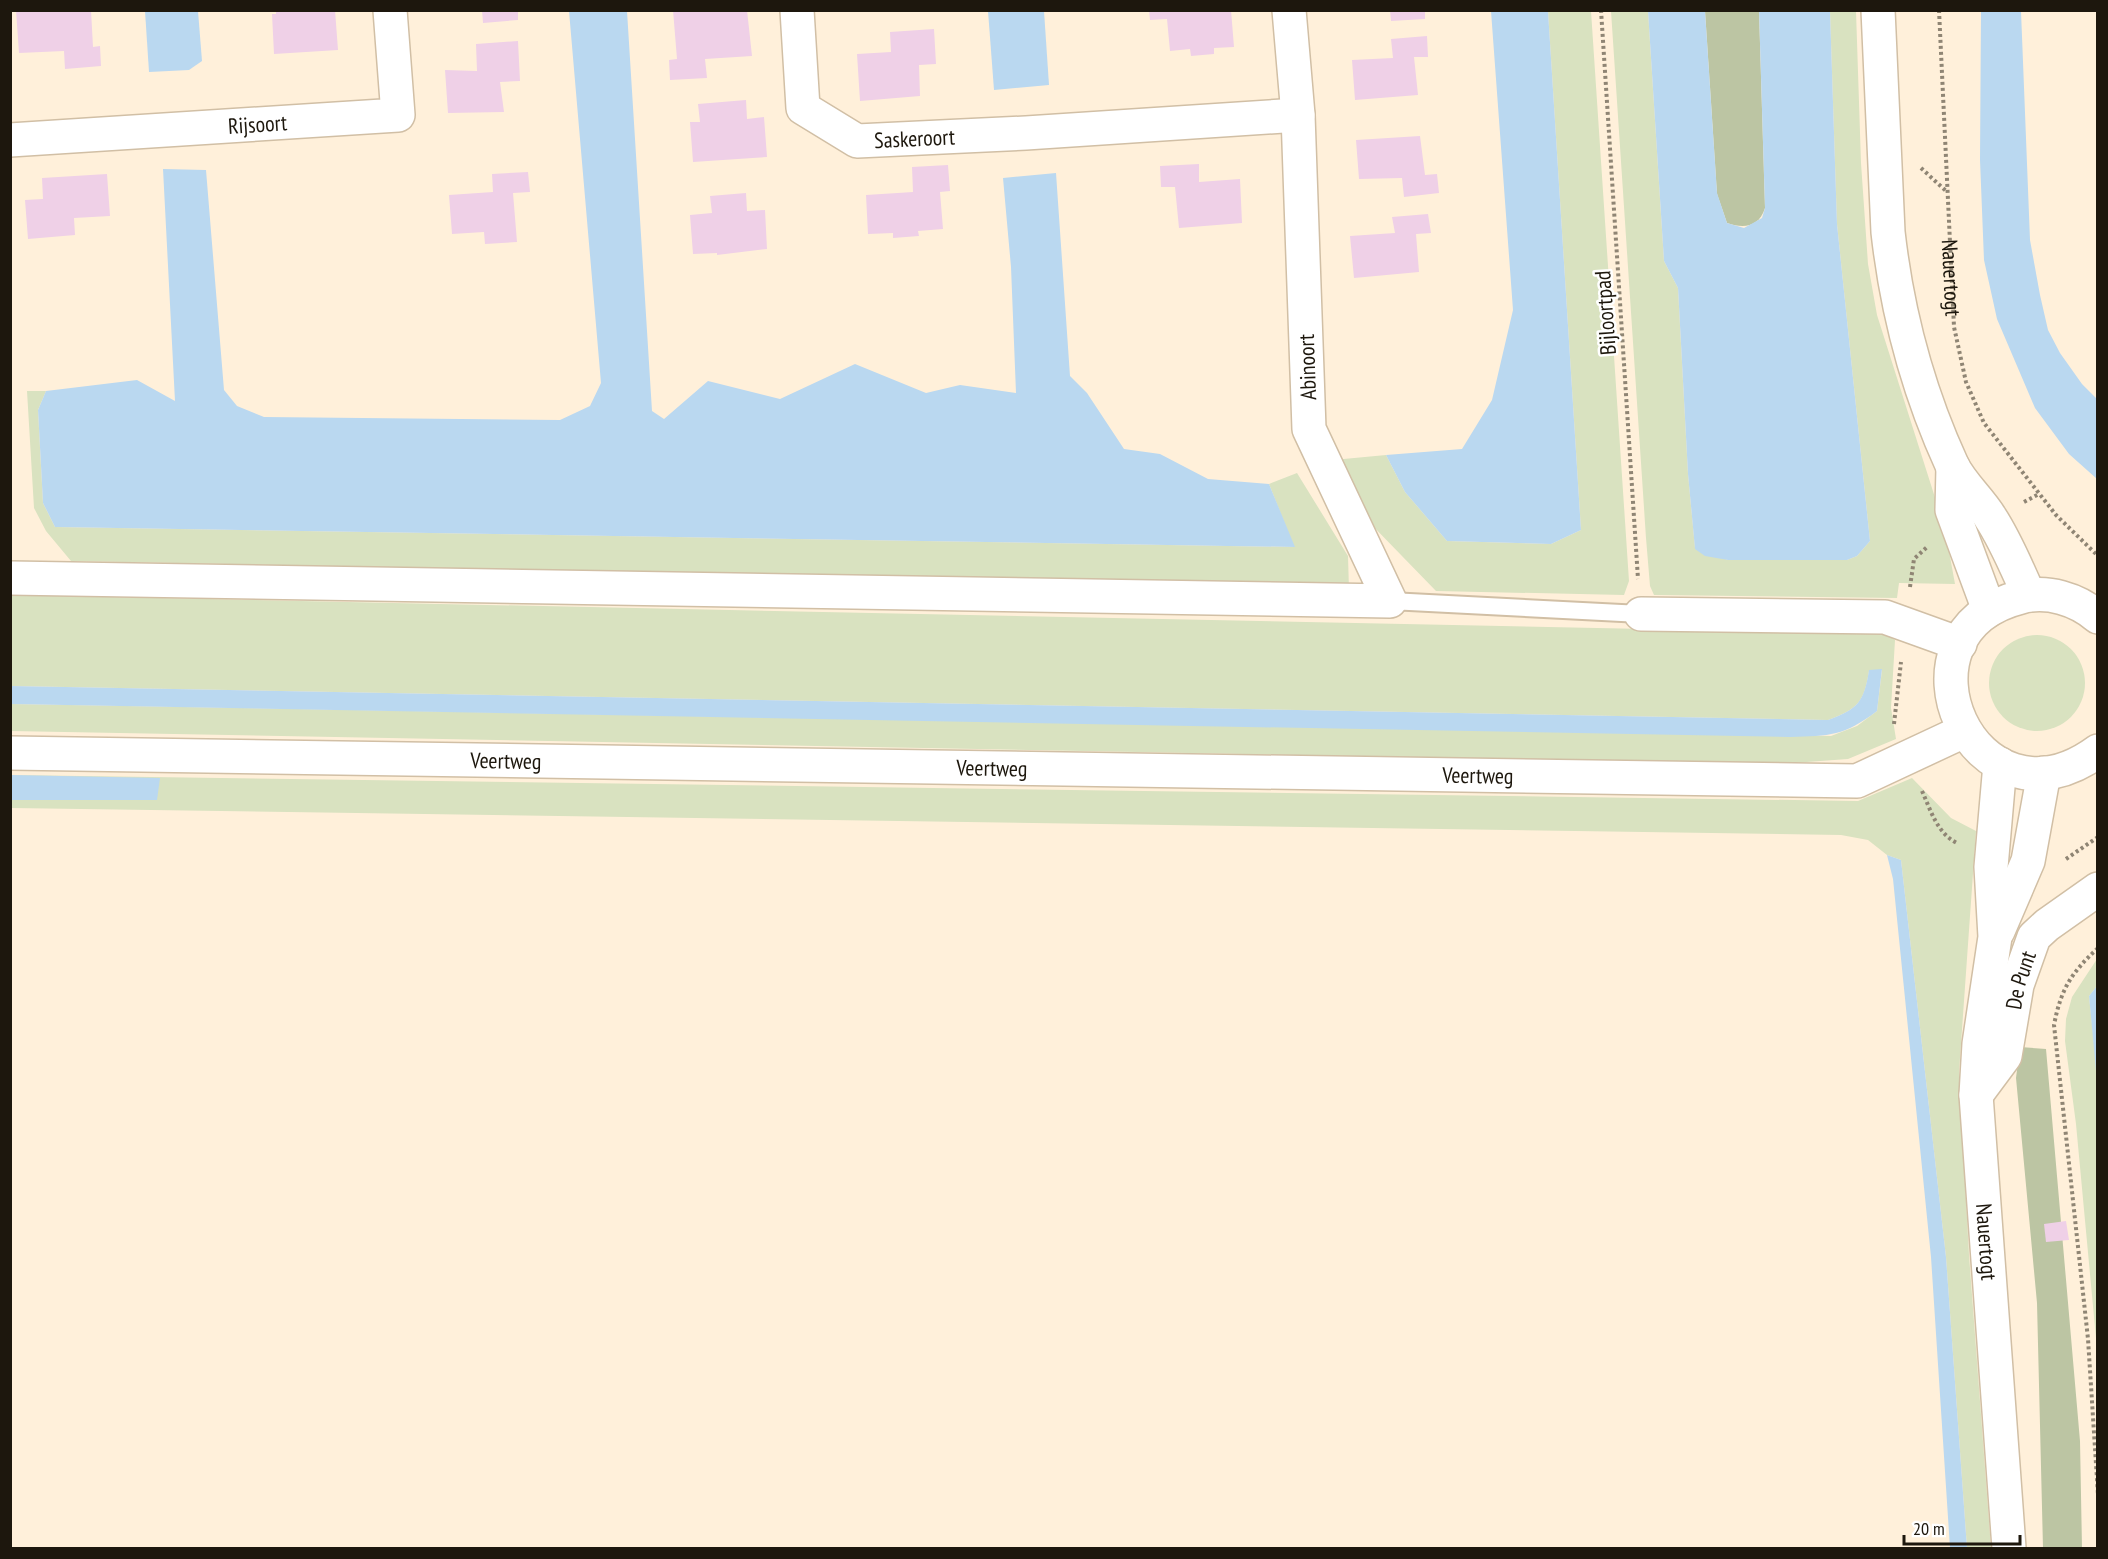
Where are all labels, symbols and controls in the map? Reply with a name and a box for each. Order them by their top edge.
street label: Rijsoort [227,108,288,140]
street label: Saskeroort [873,122,955,154]
street label: Nauertogt [1936,239,1967,317]
street label: Bijloortpad [1588,270,1622,356]
street label: Abinoort [1292,334,1322,400]
street label: Veertweg [469,746,542,775]
street label: Veertweg [955,753,1028,782]
street label: Veertweg [1441,761,1514,790]
street label: De Punt [1999,947,2042,1012]
street label: Nauertogt [1970,1202,2003,1281]
scale bar [1904,1508,2020,1546]
text: 20 m [1913,1517,1945,1540]

